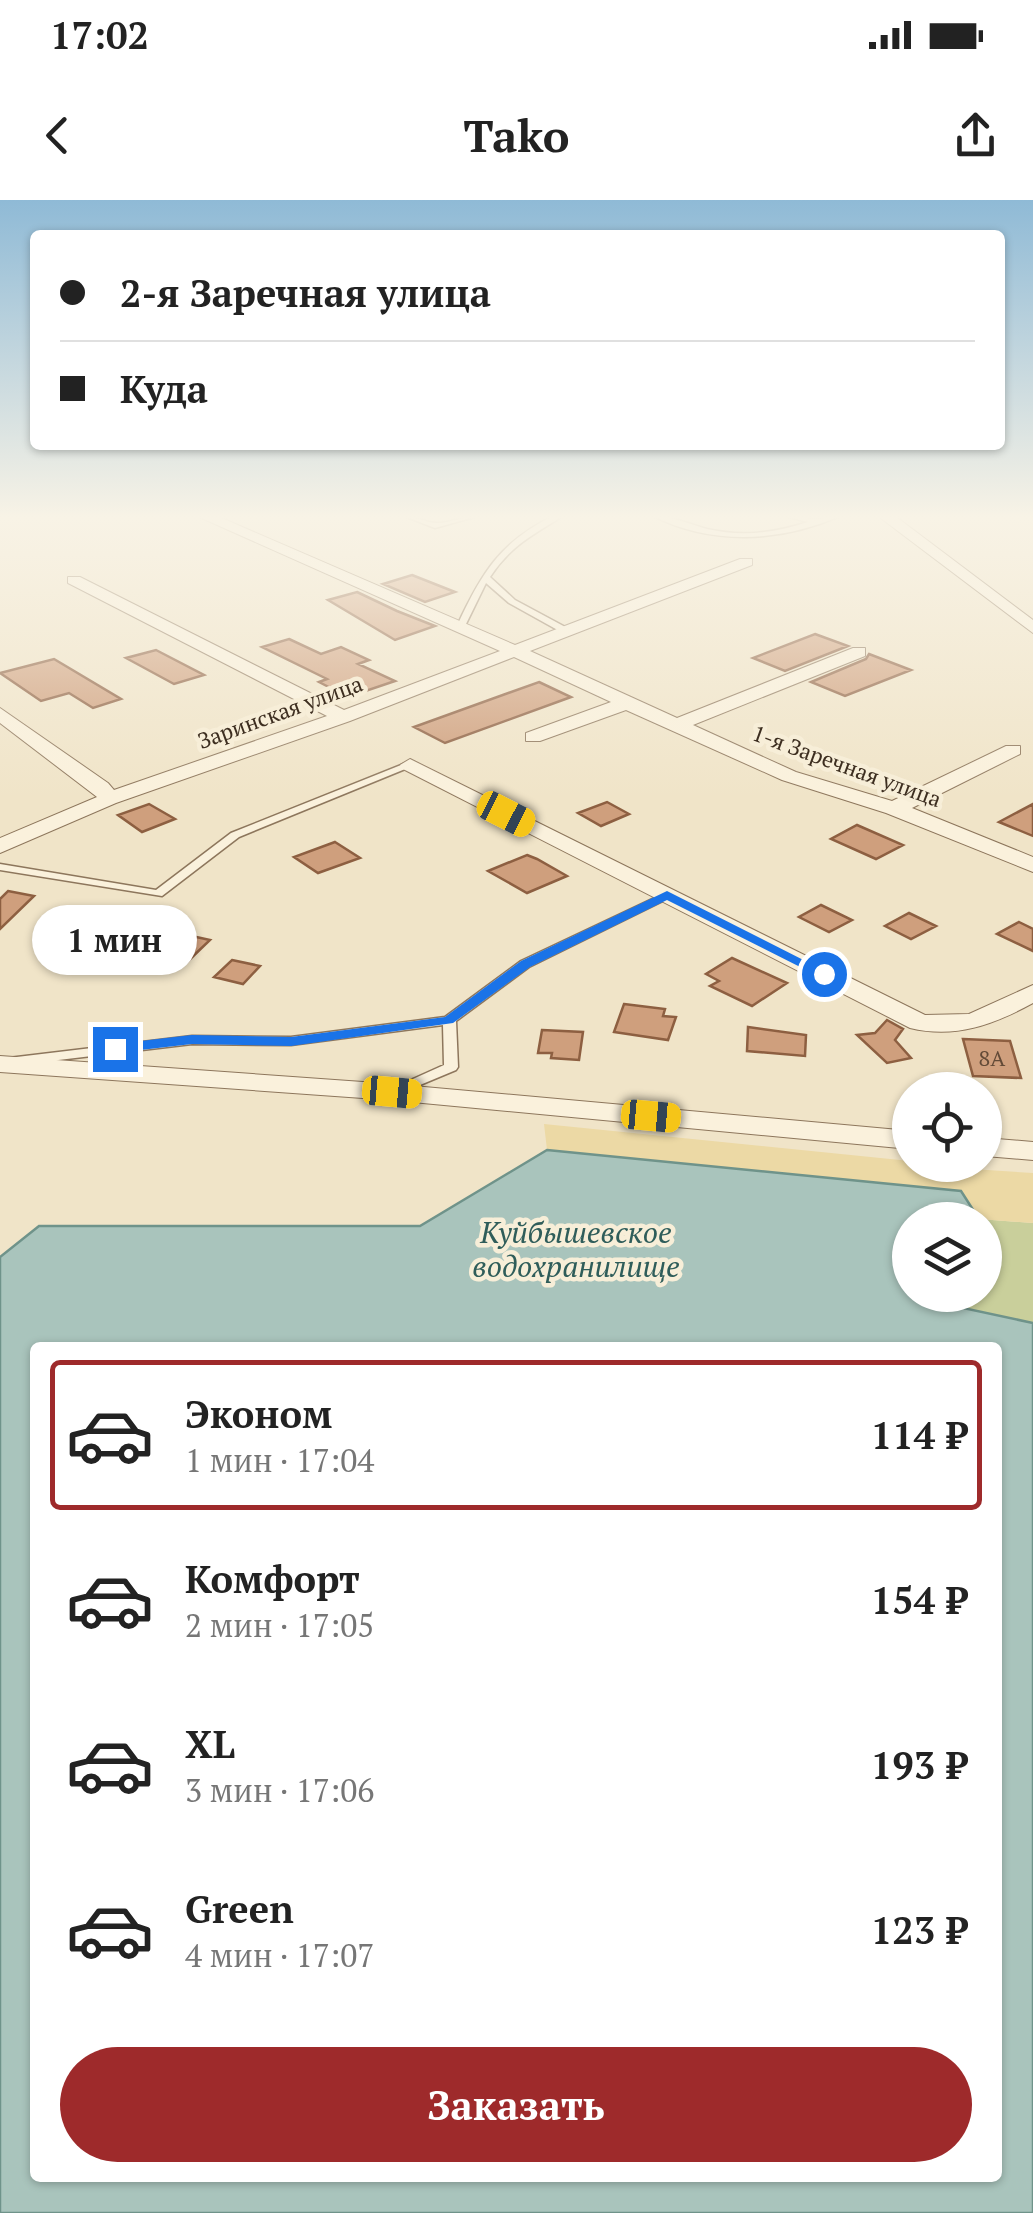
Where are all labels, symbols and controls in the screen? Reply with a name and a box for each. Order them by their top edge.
text: 17:02 [50,10,149,60]
text: Tako [463,105,570,165]
icon: back [30,108,85,163]
icon: share [948,108,1003,163]
text: 2-я Заречная улица [120,268,491,318]
text: Куда [120,364,208,414]
street label: Заринская улица [193,668,366,755]
street label: 1-я Заречная улица [749,718,946,813]
car [472,787,540,841]
callout: 1 мин [32,904,198,974]
text: 1 мин [67,919,162,961]
route start [802,952,847,997]
route end [93,1027,138,1072]
house number: 8А [979,1043,1006,1072]
map controls [892,1072,1002,1312]
button: locate [892,1072,1002,1182]
car [361,1074,423,1110]
car [620,1098,682,1134]
button: layers [892,1202,1002,1312]
water label: Куйбышевское водохранилище [472,1212,680,1286]
text: Эконом [185,1389,332,1439]
icon: car [65,1390,155,1480]
text: 114 ₽ [871,1410,967,1460]
text: 1 мин · 17:04 [185,1439,374,1481]
text: Комфорт [185,1554,360,1604]
icon: car [65,1555,155,1645]
text: 154 ₽ [871,1575,967,1625]
text: 2 мин · 17:05 [185,1604,374,1646]
text: XL [185,1719,235,1769]
icon: car [65,1720,155,1810]
text: 193 ₽ [871,1740,967,1790]
text: 3 мин · 17:06 [185,1769,374,1811]
text: Green [185,1884,294,1934]
icon: car [65,1885,155,1975]
text: 123 ₽ [871,1905,967,1955]
text: 4 мин · 17:07 [185,1934,374,1976]
button: Заказать [60,2047,972,2162]

